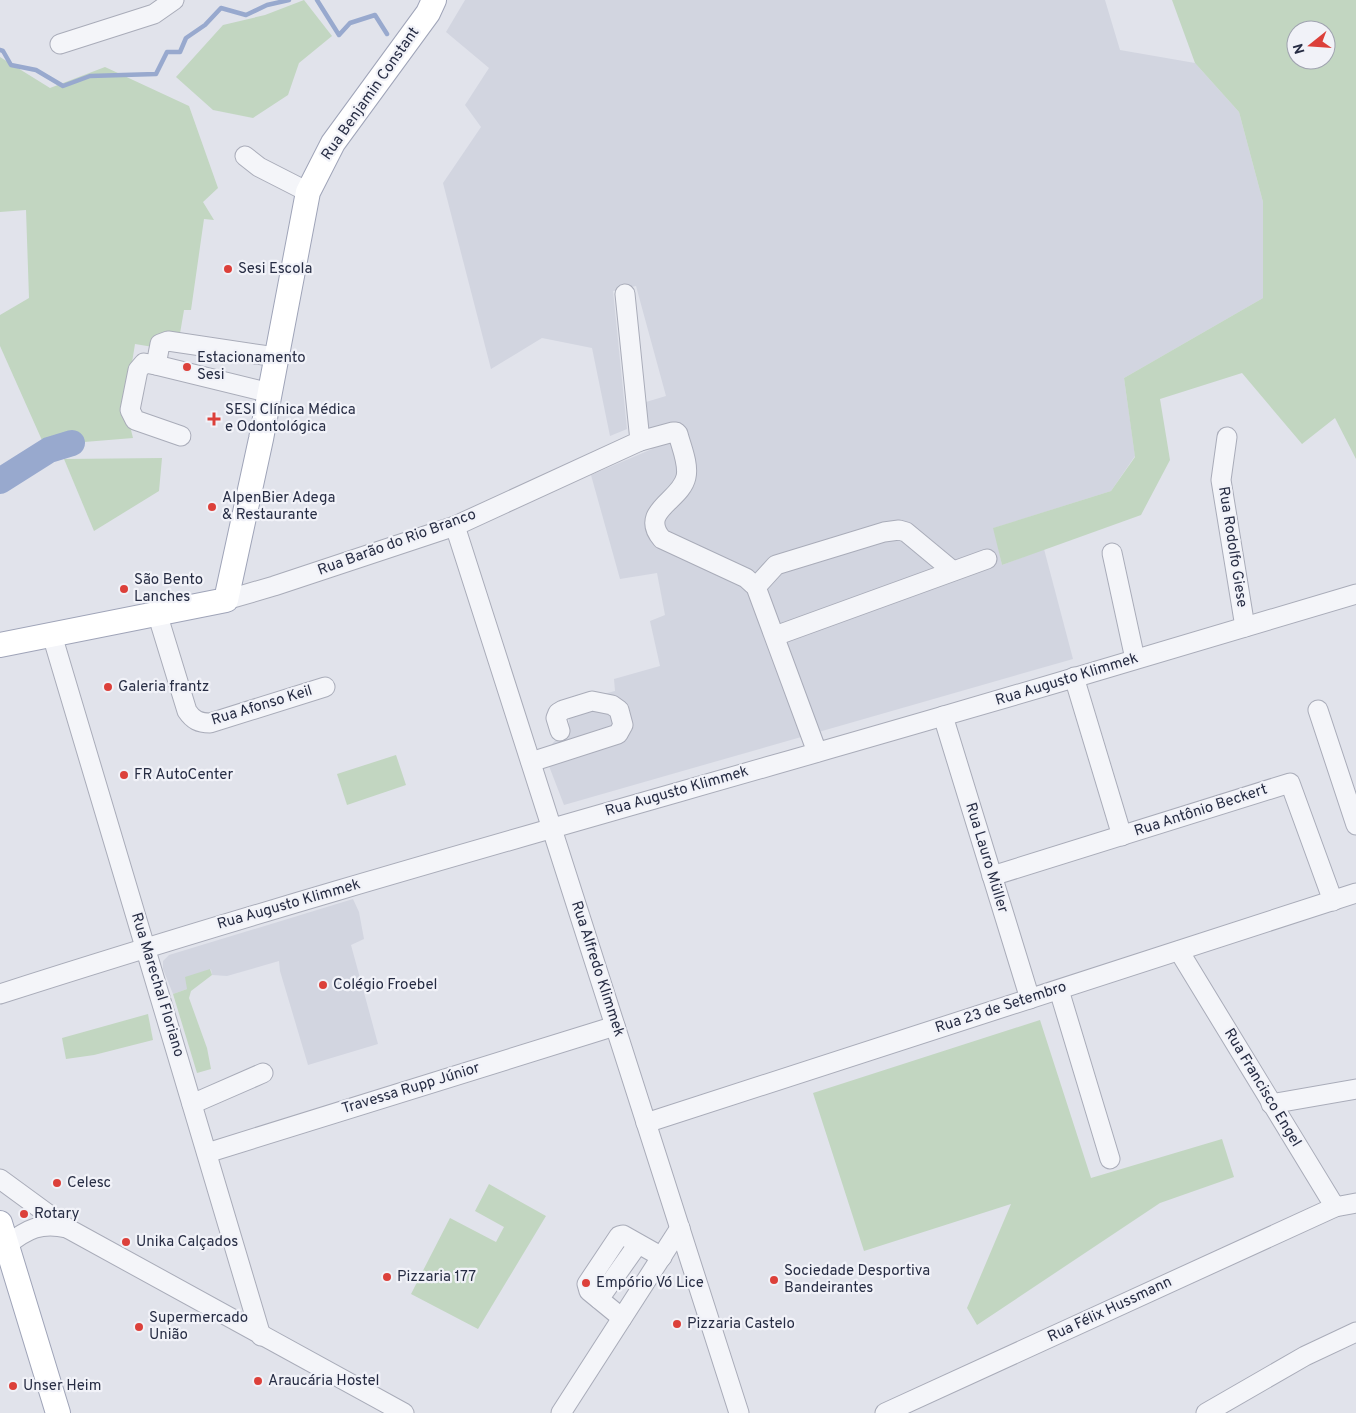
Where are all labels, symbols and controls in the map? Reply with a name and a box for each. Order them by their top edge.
north arrow [1286,20,1336,70]
street label: Rua Benjamin Constant [318,24,424,164]
text: N [1290,41,1310,56]
place label: Sesi Escola [238,260,312,279]
marker: Sesi Escola [222,263,234,275]
place label: Estacionamento Sesi [197,349,306,385]
marker: Estacionamento Sesi [181,361,193,373]
place label: SESI Clínica Médica e Odontológica [225,401,356,437]
marker: SESI Clínica Médica e Odontológica [207,412,221,426]
street label: Rua Rodolfo Giese [1213,485,1251,609]
place label: AlpenBier Adega & Restaurante [222,489,335,525]
marker: AlpenBier Adega & Restaurante [206,501,218,513]
street label: Rua Barão do Rio Branco [315,505,479,581]
place label: São Bento Lanches [134,571,203,607]
marker: São Bento Lanches [118,583,130,595]
street label: Rua Augusto Klimmek [993,649,1141,711]
place label: Galeria frantz [118,678,209,697]
marker: Galeria frantz [102,681,114,693]
street label: Rua Afonso Keil [209,682,315,730]
street label: Rua Augusto Klimmek [603,762,751,822]
place label: FR AutoCenter [134,766,234,785]
marker: FR AutoCenter [118,769,130,781]
street label: Rua Antônio Beckert [1132,780,1270,842]
street label: Rua Lauro Müller [960,801,1012,916]
street label: Rua Augusto Klimmek [215,875,363,935]
street label: Rua Alfredo Klimmek [566,899,628,1039]
street label: Rua Marechal Floriano [126,911,188,1059]
place label: Colégio Froebel [333,976,437,995]
street label: Rua 23 de Setembro [933,978,1069,1038]
marker: Colégio Froebel [317,979,329,991]
street label: Rua Francisco Engel [1219,1025,1305,1151]
street label: Travessa Rupp Júnior [340,1059,483,1119]
place label: Celesc [67,1174,111,1193]
marker: Celesc [51,1177,63,1189]
place label: Rotary [34,1205,79,1224]
marker: Rotary [18,1208,30,1220]
place label: Unika Calçados [136,1233,238,1252]
marker: Unika Calçados [120,1236,132,1248]
place label: Sociedade Desportiva Bandeirantes [784,1262,930,1298]
place label: Pizzaria 177 [397,1268,476,1287]
marker: Pizzaria 177 [381,1271,393,1283]
street label: Rua Félix Hussmann [1045,1273,1175,1347]
place label: Empório Vó Lice [596,1274,704,1293]
marker: Sociedade Desportiva Bandeirantes [768,1274,780,1286]
marker: Empório Vó Lice [580,1277,592,1289]
place label: Supermercado União [149,1309,248,1345]
place label: Pizzaria Castelo [687,1315,795,1334]
marker: Pizzaria Castelo [671,1318,683,1330]
marker: Supermercado União [133,1321,145,1333]
place label: Araucária Hostel [268,1372,380,1391]
marker: Araucária Hostel [252,1375,264,1387]
place label: Unser Heim [23,1377,101,1396]
marker: Unser Heim [7,1380,19,1392]

